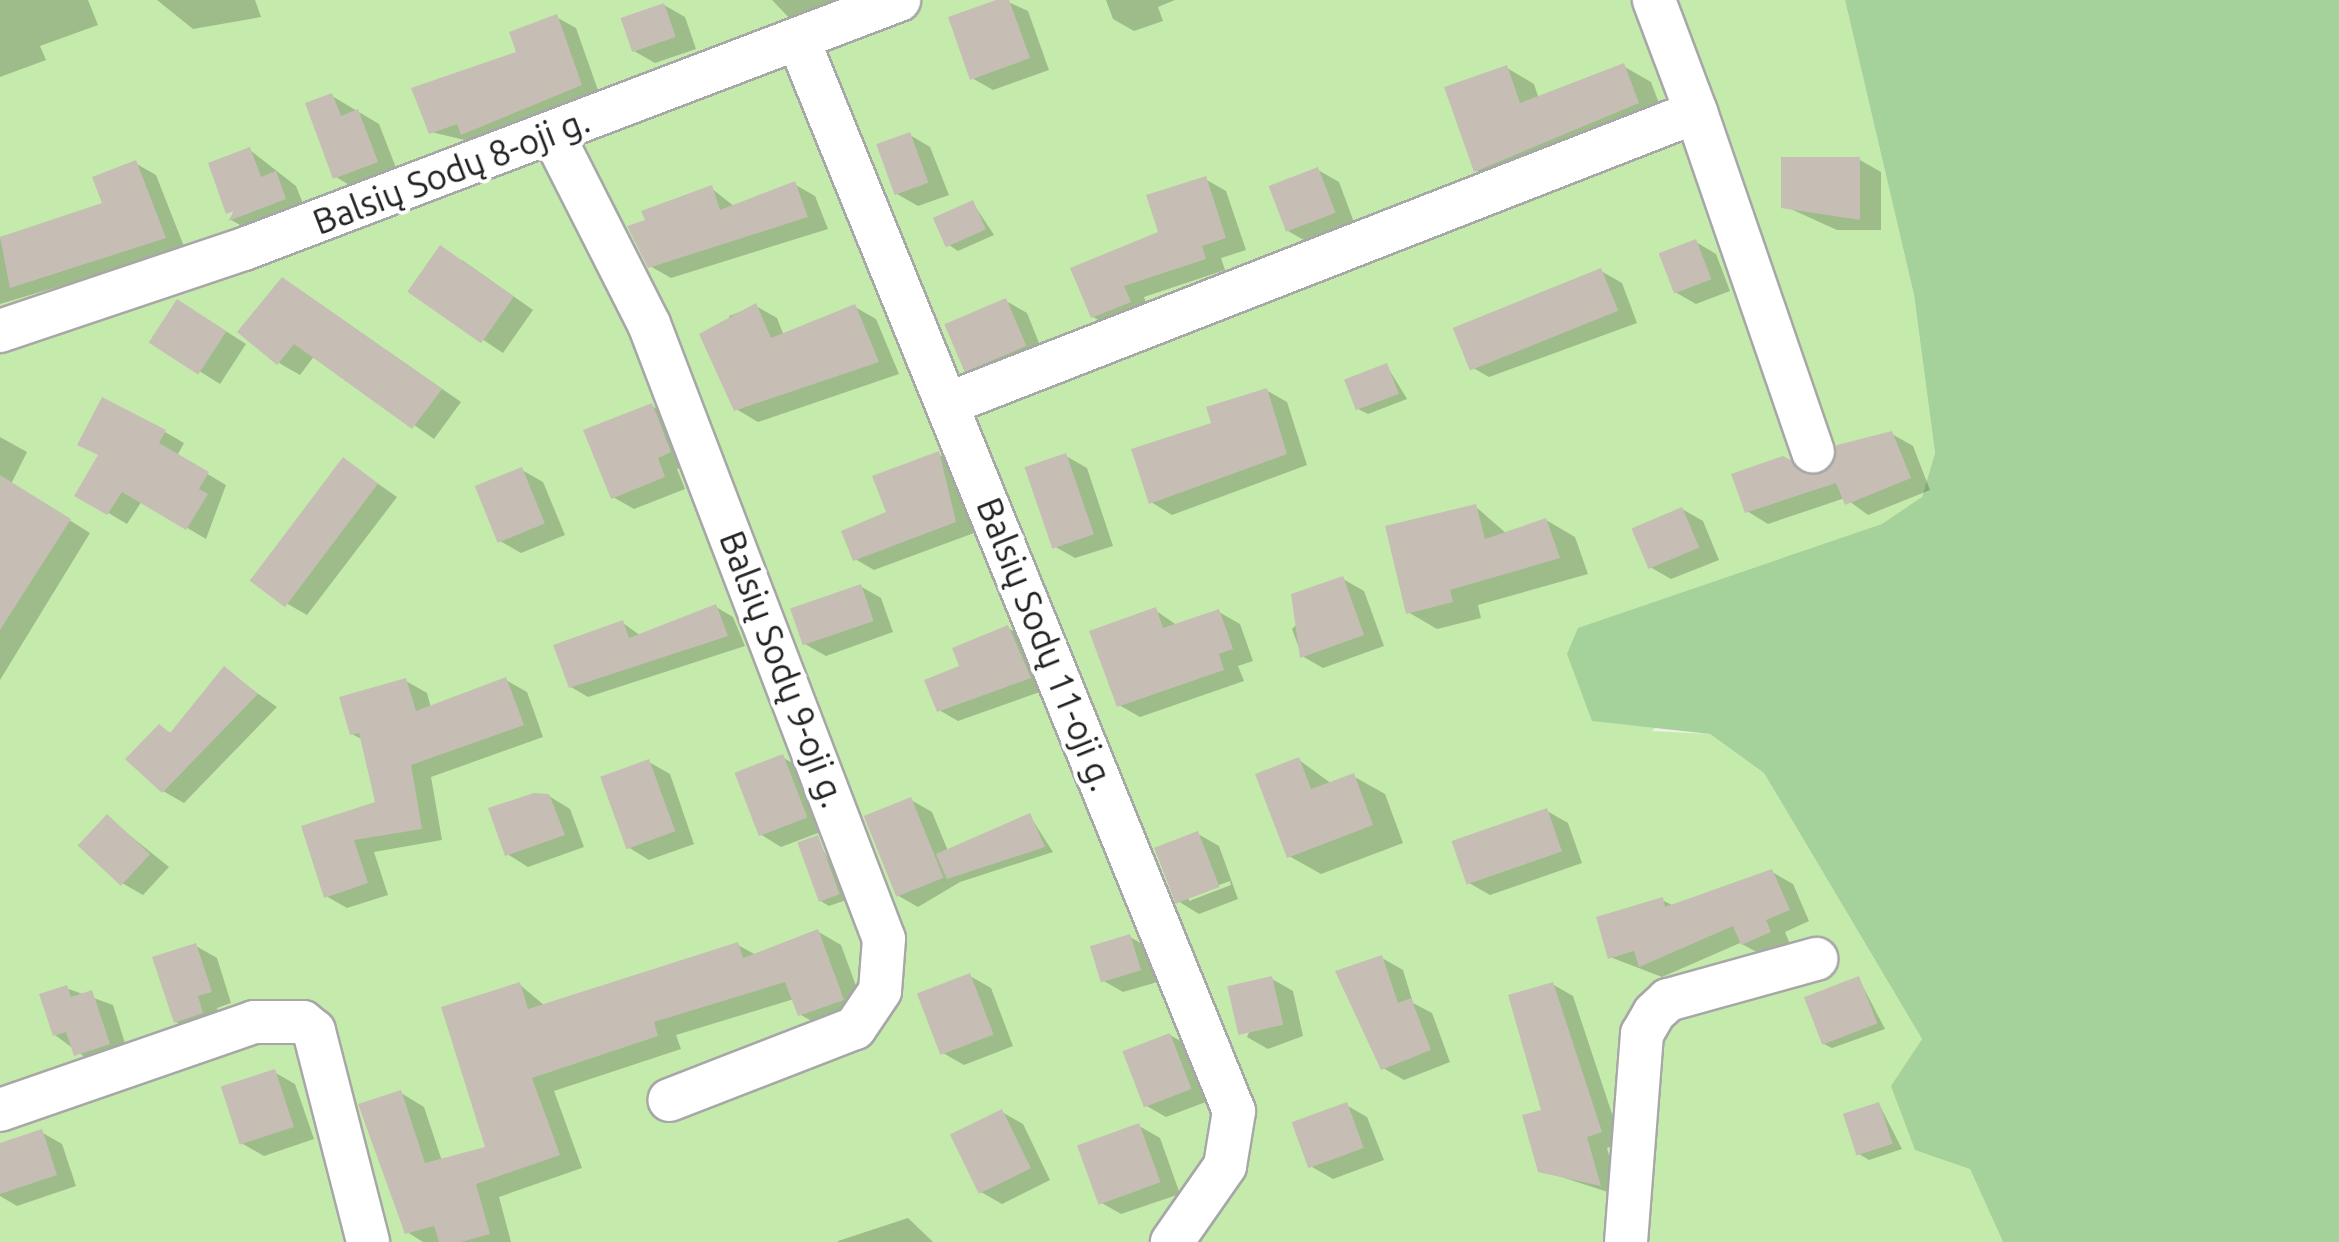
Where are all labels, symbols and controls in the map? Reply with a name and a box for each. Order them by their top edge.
street label: Balsių Sodų 8-oji g. [307,99,595,243]
street label: Balsių Sodų 11-oji g. [968,491,1124,797]
street label: Balsių Sodų 9-oji g. [711,525,855,813]

